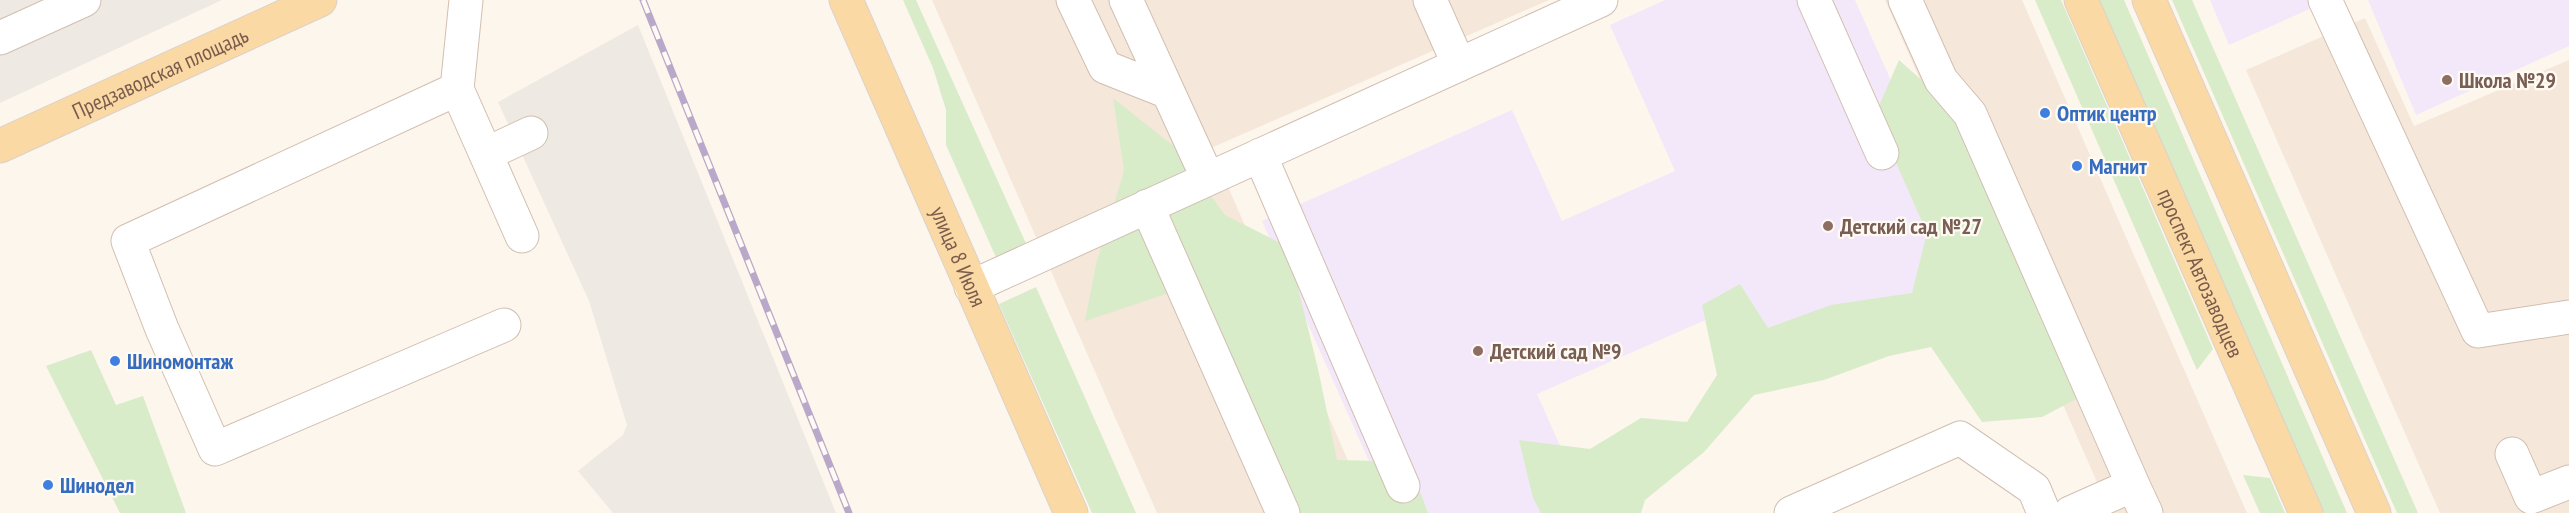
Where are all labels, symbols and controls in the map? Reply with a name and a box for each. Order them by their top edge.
street label: Предзаводская площадь [68,21,253,125]
place label: Школа №29 [2459,66,2556,94]
marker: Школа №29 [2440,73,2454,87]
place label: Оптик центр [2057,99,2157,127]
marker: Оптик центр [2038,106,2052,120]
place label: Магнит [2089,152,2147,180]
marker: Магнит [2070,159,2084,173]
street label: проспект Автозаводцев [2151,184,2250,362]
street label: улица 8 Июля [924,202,993,311]
place label: Детский сад №27 [1840,212,1982,240]
marker: Детский сад №27 [1821,219,1835,233]
place label: Детский сад №9 [1490,337,1621,365]
marker: Детский сад №9 [1471,344,1485,358]
place label: Шиномонтаж [127,347,233,375]
marker: Шиномонтаж [108,354,122,368]
place label: Шинодел [60,471,134,499]
marker: Шинодел [41,478,55,492]

